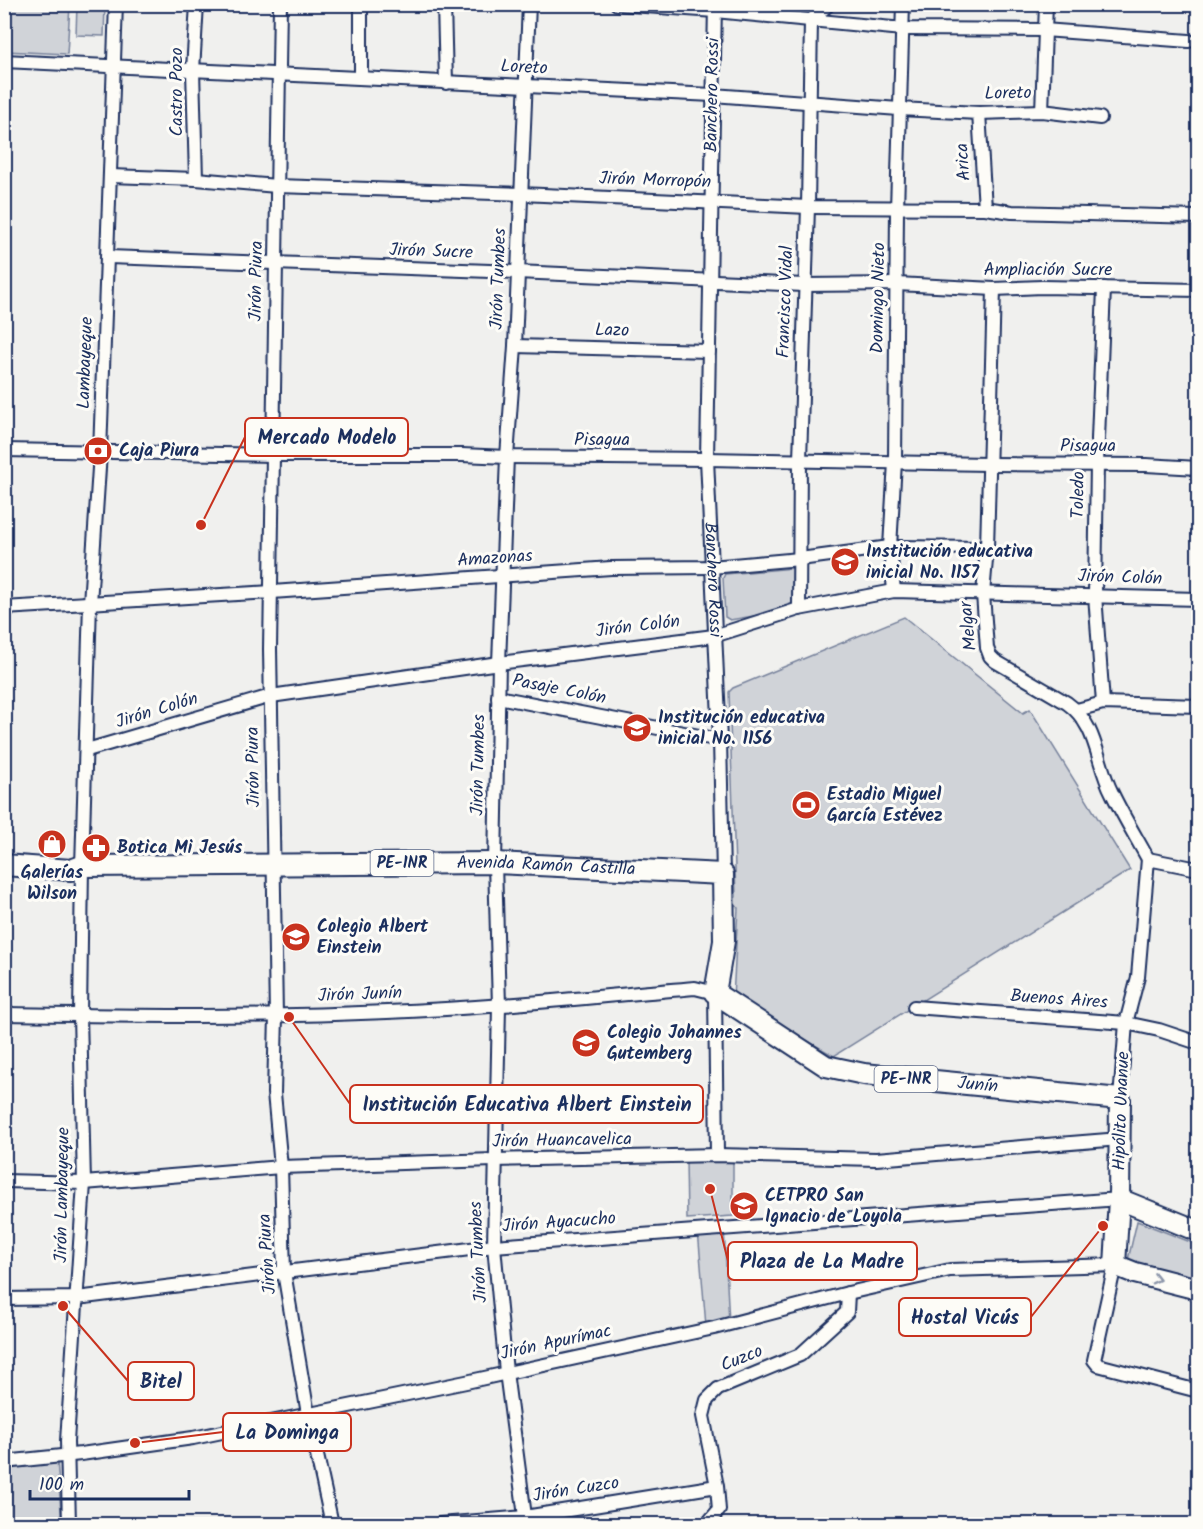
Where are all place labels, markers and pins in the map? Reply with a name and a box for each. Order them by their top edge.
callout: Mercado Modelo [245,418,408,456]
bank icon: Caja Piura [82,435,114,467]
place label: Caja Piura [119,437,199,466]
place label: Institución educativa inicial No. 1157 [866,538,1033,588]
school or university icon: Institución educativa inicial No. 1157 [829,546,861,578]
place label: Institución educativa inicial No. 1156 [658,704,825,754]
school or university icon: Institución educativa inicial No. 1156 [621,712,653,744]
place label: Estadio Miguel García Estévez [827,781,943,831]
sports icon: Estadio Miguel García Estévez [790,789,822,821]
shop icon: Galerías Wilson [36,828,68,860]
pharmacy icon: Botica Mi Jesús [80,832,112,864]
place label: Botica Mi Jesús [117,834,243,863]
place label: Galerías Wilson [21,859,84,909]
place label: Colegio Albert Einstein [317,913,429,963]
school or university icon: Colegio Albert Einstein [280,921,312,953]
place label: Colegio Johannes Gutemberg [607,1019,742,1069]
school or university icon: Colegio Johannes Gutemberg [570,1027,602,1059]
callout: Institución Educativa Albert Einstein [350,1085,703,1123]
place label: CETPRO San Ignacio de Loyola [765,1182,902,1232]
school or university icon: CETPRO San Ignacio de Loyola [728,1190,760,1222]
callout: Plaza de La Madre [728,1242,917,1280]
callout: Hostal Vicús [899,1298,1031,1336]
callout: Bitel [128,1362,194,1400]
callout: La Dominga [223,1413,351,1451]

